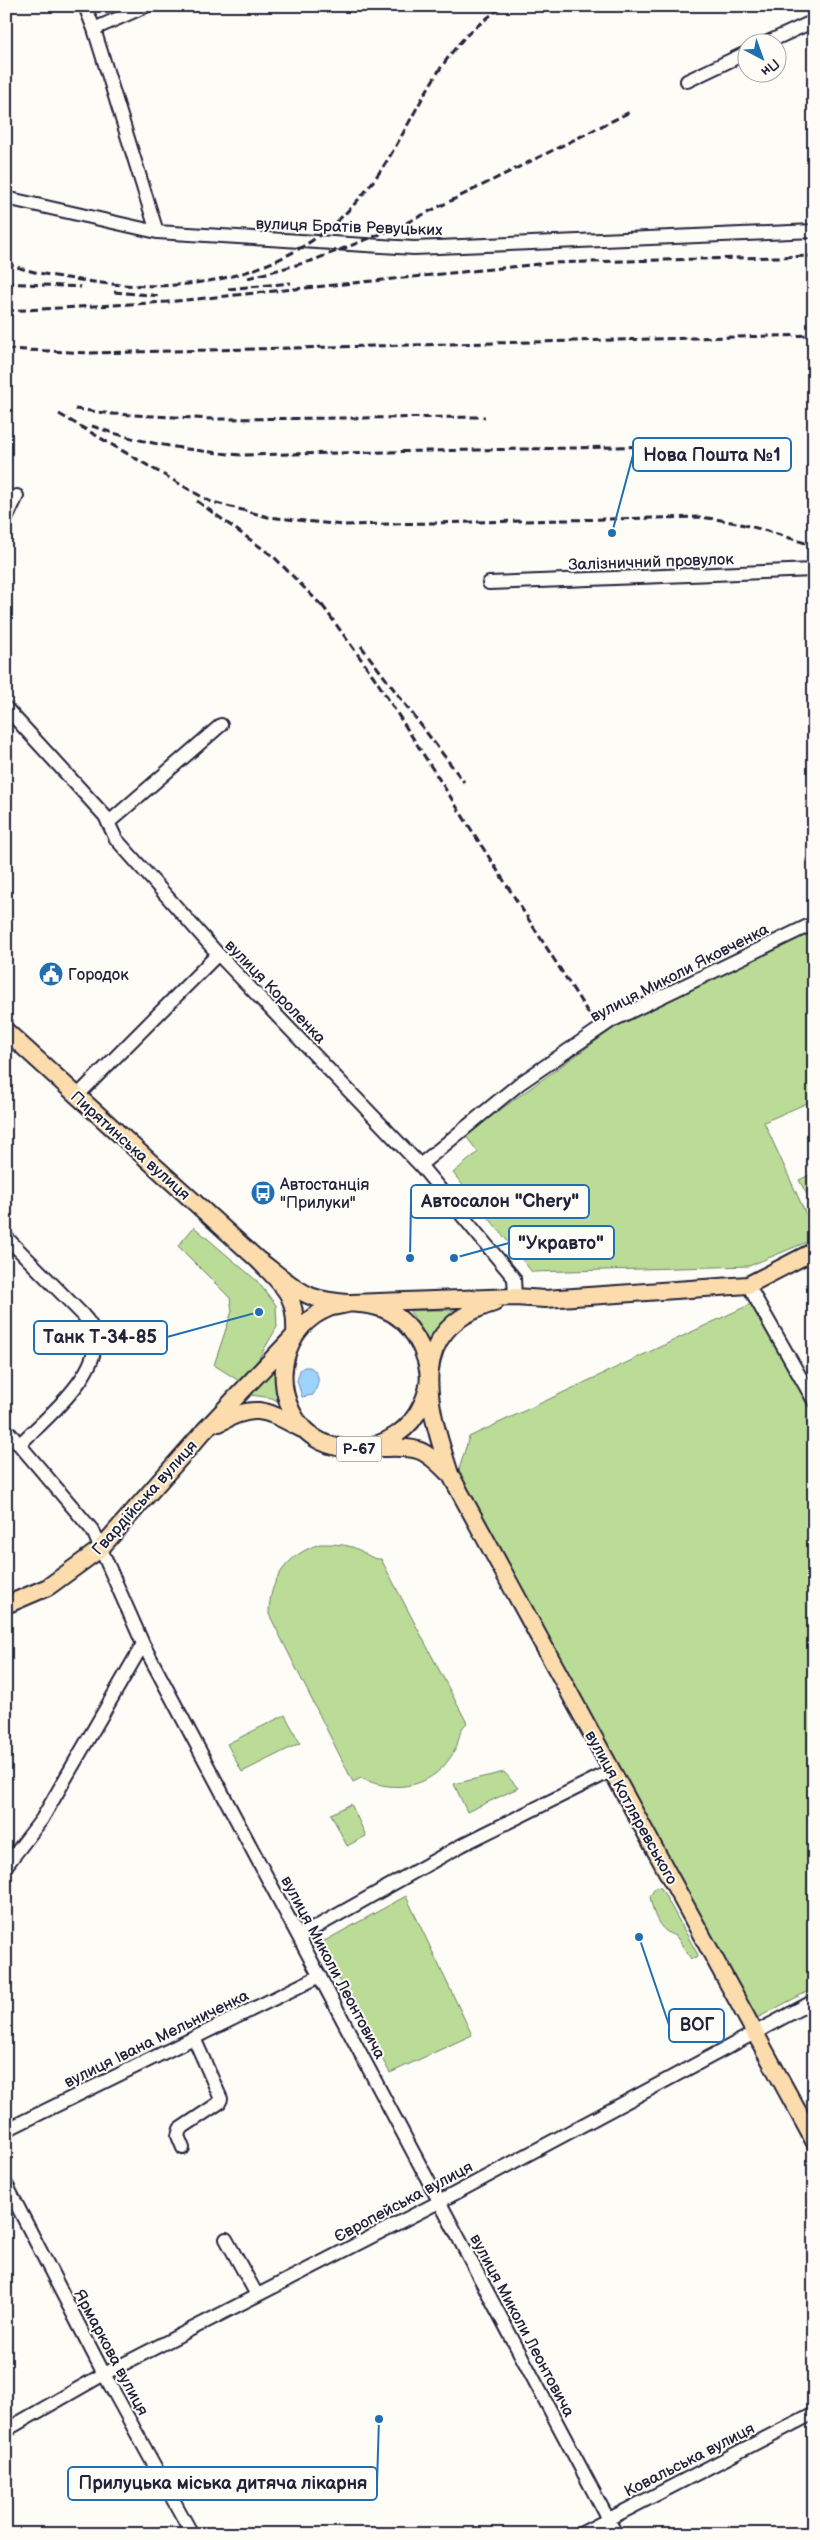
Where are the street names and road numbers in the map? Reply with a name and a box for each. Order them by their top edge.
street label: вулиця Братів Ревуцьких [255,215,443,240]
street label: Залізничний провулок [568,550,735,575]
street label: вулиця Миколи Яковченка [587,920,772,1027]
street label: вулиця Короленка [220,936,330,1048]
street label: Пирятинська вулиця [66,1087,194,1205]
road number: Р-67 [336,1436,382,1462]
street label: Гвардійська вулиця [89,1437,202,1559]
street label: вулиця Котляревського [580,1727,681,1888]
street label: вулиця Миколи Леонтовича [276,1873,389,2063]
street label: вулиця Івана Мельниченка [61,1986,252,2092]
street label: Європейська вулиця [331,2158,476,2247]
street label: вулиця Миколи Леонтовича [465,2231,578,2421]
street label: Ярмаркова вулиця [69,2286,152,2419]
street label: Ковальська вулиця [621,2419,758,2501]

